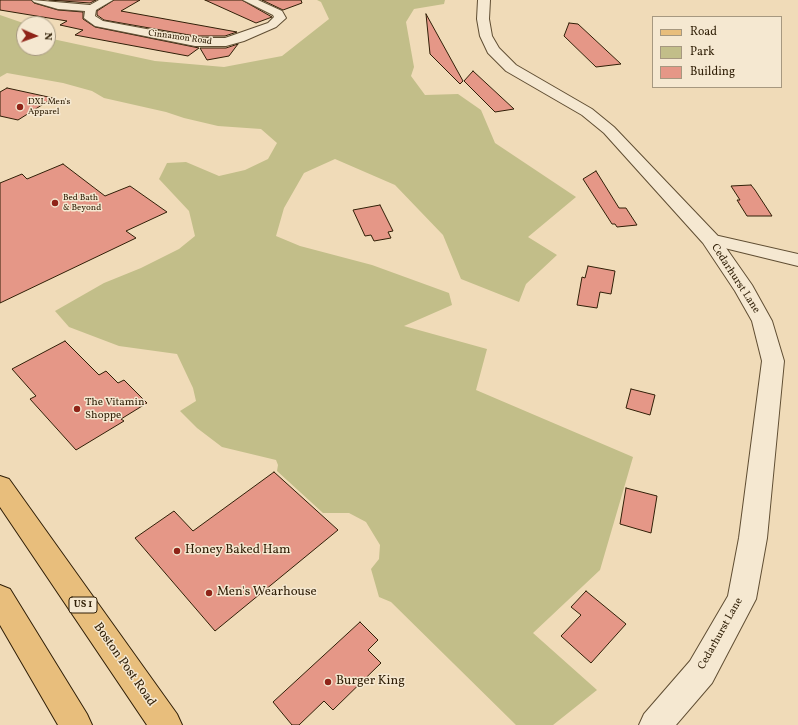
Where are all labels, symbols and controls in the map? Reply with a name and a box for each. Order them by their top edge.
north arrow [16,16,56,56]
legend [652,16,782,88]
text: Road [690,24,717,40]
street label: Cinnamon Road [148,28,212,48]
text: N [40,32,55,41]
text: Park [690,44,715,60]
text: Building [690,64,735,80]
place label: DXL Men's Apparel [28,97,70,118]
marker: DXL Men's Apparel [15,102,25,112]
place label: Bed Bath & Beyond [63,193,101,214]
marker: Bed Bath & Beyond [50,198,60,208]
street label: Cedarhurst Lane [708,242,762,316]
place label: The Vitamin Shoppe [85,396,144,422]
marker: The Vitamin Shoppe [72,404,82,414]
place label: Honey Baked Ham [185,543,290,559]
marker: Honey Baked Ham [172,546,182,556]
place label: Men's Wearhouse [217,585,317,601]
marker: Men's Wearhouse [204,588,214,598]
street label: Cedarhurst Lane [696,596,746,672]
road number: US 1 [69,597,97,613]
street label: Boston Post Road [89,620,159,710]
place label: Burger King [336,674,405,690]
marker: Burger King [323,677,333,687]

